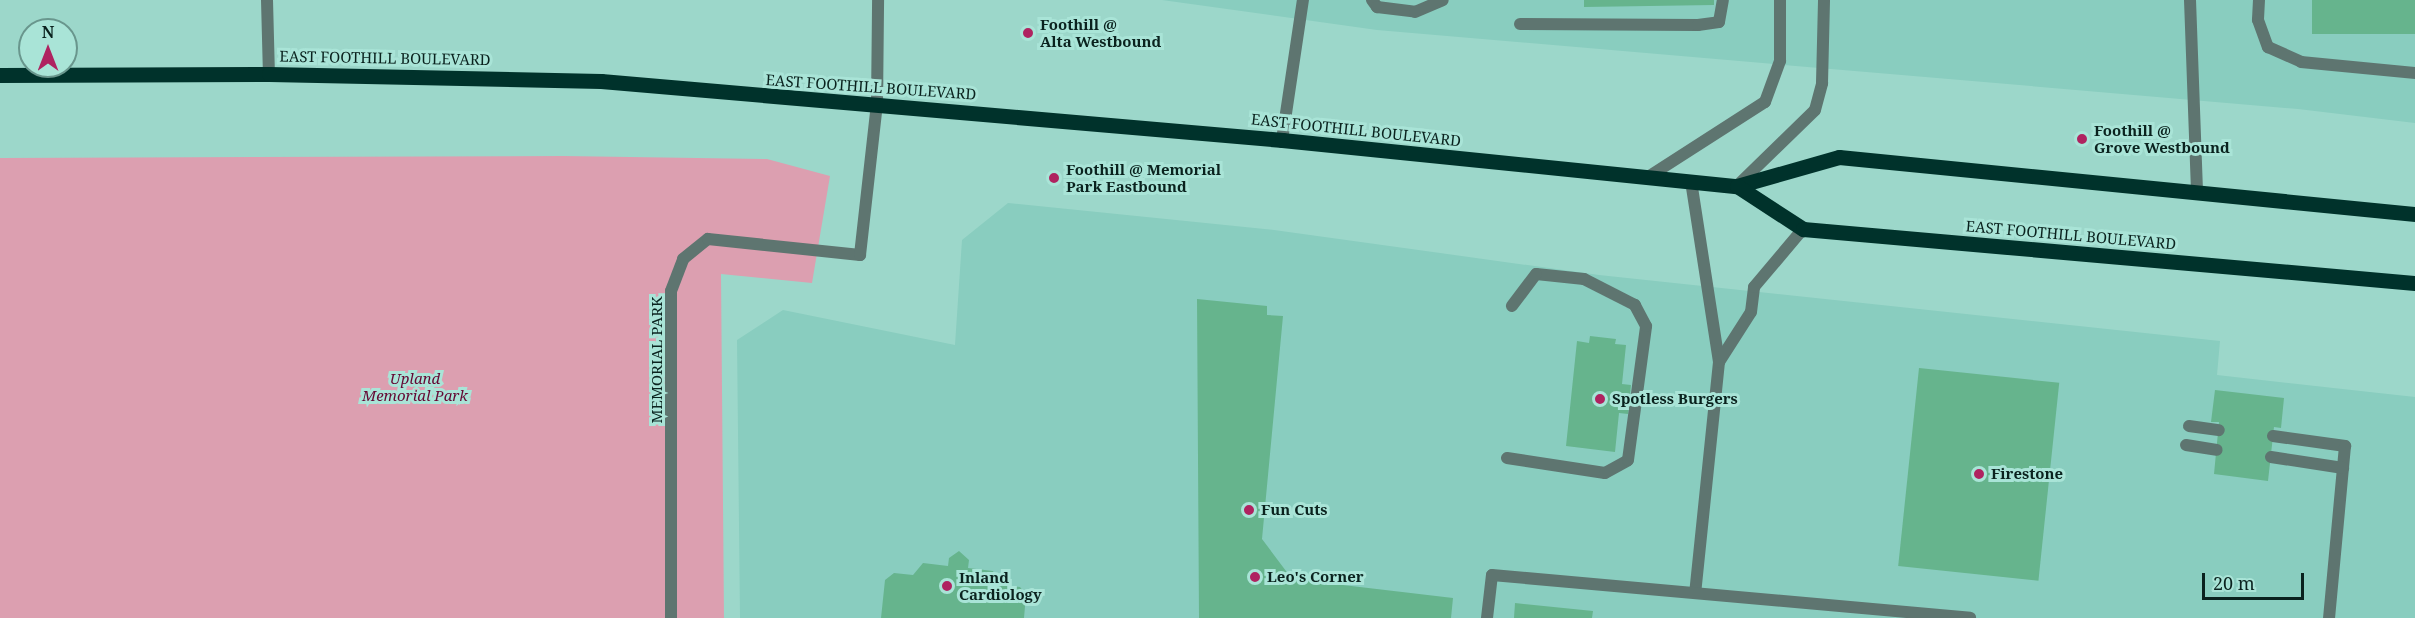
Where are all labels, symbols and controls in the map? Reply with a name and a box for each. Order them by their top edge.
place label: Foothill @ Alta Westbound [1040,15,1161,50]
north arrow [18,18,78,78]
text: N [42,21,54,43]
marker: Foothill @ Alta Westbound [1021,26,1035,40]
street label: EAST FOOTHILL BOULEVARD [279,47,491,69]
street label: EAST FOOTHILL BOULEVARD [765,71,977,103]
street label: EAST FOOTHILL BOULEVARD [1250,110,1462,150]
place label: Foothill @ Grove Westbound [2094,121,2230,156]
marker: Foothill @ Grove Westbound [2075,132,2089,146]
place label: Foothill @ Memorial Park Eastbound [1066,160,1221,195]
marker: Foothill @ Memorial Park Eastbound [1047,171,1061,185]
street label: EAST FOOTHILL BOULEVARD [1965,217,2177,253]
street label: MEMORIAL PARK [648,296,666,424]
park label: Upland Memorial Park [362,369,468,404]
place label: Spotless Burgers [1612,390,1738,408]
marker: Spotless Burgers [1593,392,1607,406]
place label: Firestone [1991,465,2063,483]
marker: Firestone [1972,467,1986,481]
place label: Fun Cuts [1261,501,1328,519]
marker: Fun Cuts [1242,503,1256,517]
scale bar [2205,561,2307,599]
place label: Inland Cardiology [959,568,1042,603]
place label: Leo's Corner [1267,568,1364,586]
marker: Leo's Corner [1248,570,1262,584]
text: 20 m [2213,571,2255,595]
marker: Inland Cardiology [940,579,954,593]

